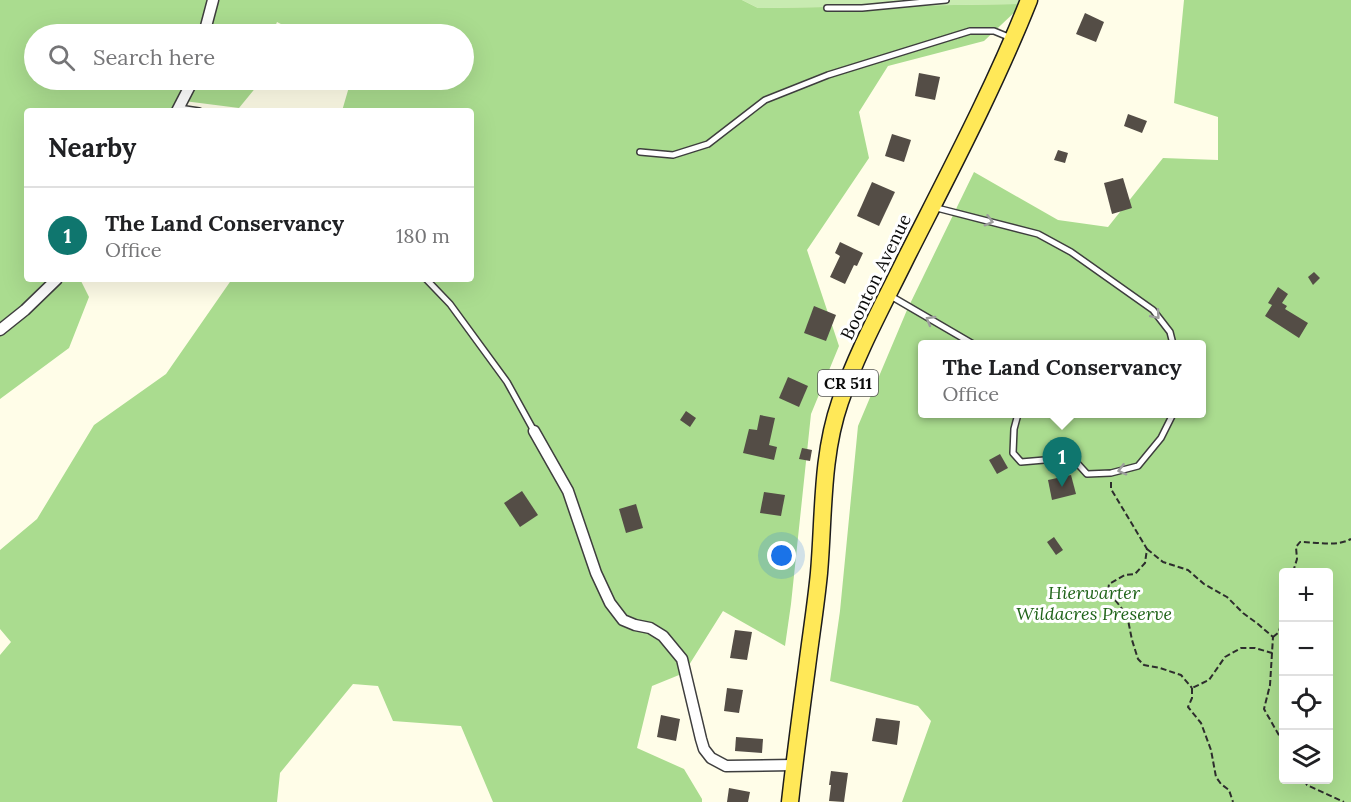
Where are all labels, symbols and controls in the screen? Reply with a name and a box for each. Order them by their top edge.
search box [24,24,474,90]
icon: search [45,41,78,74]
text: Search here [93,43,215,71]
text: Nearby [48,131,136,164]
text: The Land Conservancy [105,209,344,237]
street label: Boonton Avenue [835,210,916,344]
one-way arrow [983,214,993,226]
text: 1 [63,223,72,248]
text: 180 m [396,223,450,248]
text: Office [105,237,162,262]
one-way arrow [1149,309,1160,319]
one-way arrow [926,315,936,327]
popup [918,340,1206,418]
text: The Land Conservancy [942,353,1182,381]
road number: CR 511 [818,370,878,396]
text: Office [942,381,999,406]
pin: 1 [1042,438,1082,487]
one-way arrow [1117,462,1127,475]
your location [767,541,796,570]
map controls [1279,568,1333,784]
button: + [1279,568,1333,622]
park label: Hierwarter Wildacres Preserve [1016,581,1172,625]
button: − [1279,622,1333,676]
button: locate [1279,676,1333,730]
button: layers [1279,730,1333,784]

